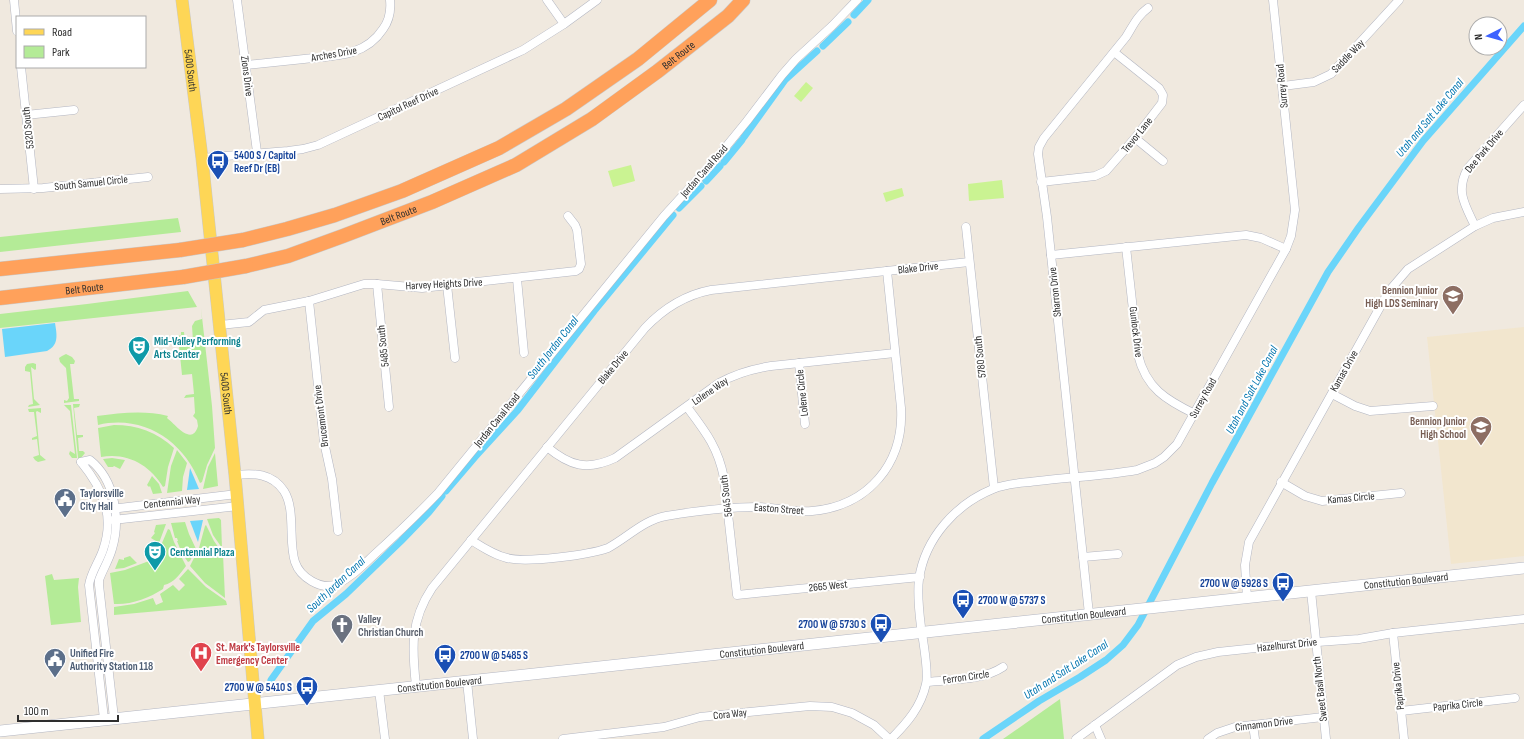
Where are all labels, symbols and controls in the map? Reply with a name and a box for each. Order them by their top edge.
legend [16,16,146,68]
north arrow [1468,16,1508,56]
text: Road [52,25,72,40]
text: N [1472,33,1485,41]
street label: Saddle Way [1329,36,1368,75]
street label: Belt Route [659,38,697,72]
street label: Arches Drive [309,44,358,65]
text: Park [52,45,70,60]
street label: 5400 South [182,48,200,93]
street label: Zions Drive [238,55,256,97]
street label: Surrey Road [1273,63,1291,109]
water label: Utah and Salt Lake Canal [1393,75,1468,160]
street label: Capitol Reef Drive [376,84,440,124]
street label: 5320 South [19,106,37,150]
street label: Trevor Lane [1119,115,1155,155]
street label: Dee Park Drive [1462,126,1506,176]
street label: Jordan Canal Road [677,142,731,201]
bus stop icon: 5400 S / Capitol Reef Dr (EB) [205,148,231,181]
place label: 5400 S / Capitol Reef Dr (EB) [234,149,296,175]
street label: South Samuel Circle [54,173,128,193]
street label: Belt Route [378,202,419,228]
street label: Blake Drive [897,259,939,277]
street label: Sharron Drive [1046,266,1064,318]
street label: Harvey Heights Drive [405,275,483,293]
street label: Belt Route [65,280,104,297]
school or university icon: Bennion Junior High LDS Seminary [1440,283,1466,316]
place label: Bennion Junior High LDS Seminary [1365,284,1439,310]
street label: Gunlock Drive [1126,306,1146,358]
water label: South Jordan Canal [524,313,583,382]
street label: 5485 South [374,324,392,368]
theatre icon: Mid-Valley Performing Arts Center [126,334,152,367]
place label: Mid-Valley Performing Arts Center [153,335,241,361]
street label: 5780 South [971,335,989,379]
water label: Utah and Salt Lake Canal [1222,343,1282,437]
street label: Blake Drive [595,347,631,387]
street label: Kamas Drive [1327,348,1361,394]
street label: Lolene Circle [793,369,811,417]
street label: 5400 South [218,372,235,416]
street label: Lolene Way [689,374,731,408]
street label: Surrey Road [1187,375,1220,420]
street label: Brucemont Drive [311,384,331,448]
street label: Jordan Canal Road [471,390,523,450]
school or university icon: Bennion Junior High School [1468,414,1494,447]
place label: Bennion Junior High School [1410,415,1467,441]
street label: 5645 South [717,474,735,518]
public building icon: Taylorsville City Hall [52,486,78,519]
place label: Taylorsville City Hall [80,487,124,513]
street label: Kamas Circle [1327,489,1375,507]
street label: Centennial Way [143,492,202,511]
street label: Easton Street [754,501,805,517]
theatre icon: Centennial Plaza [142,539,168,572]
place label: Centennial Plaza [170,546,235,559]
water label: South Jordan Canal [303,553,369,616]
bus stop icon: 2700 W @ 5928 S [1270,570,1296,603]
street label: Constitution Boulevard [1363,570,1449,592]
street label: 2665 West [808,577,849,595]
place label: 2700 W @ 5928 S [1200,577,1268,590]
bus stop icon: 2700 W @ 5737 S [950,587,976,620]
place label: 2700 W @ 5737 S [978,594,1045,607]
street label: Constitution Boulevard [1041,604,1127,626]
bus stop icon: 2700 W @ 5730 S [868,611,894,644]
church icon: Valley Christian Church [329,612,355,645]
place label: Valley Christian Church [358,613,424,639]
place label: 2700 W @ 5730 S [798,618,866,631]
street label: Hazelhurst Drive [1256,635,1318,655]
water label: Utah and Salt Lake Canal [1021,637,1112,703]
street label: Constitution Boulevard [719,639,805,661]
hospital icon: St. Mark's Taylorsville Emergency Center [188,640,214,673]
place label: St. Mark's Taylorsville Emergency Center [216,641,300,667]
bus stop icon: 2700 W @ 5485 S [432,642,458,675]
public building icon: Unified Fire Authority Station 118 [42,646,68,679]
place label: Unified Fire Authority Station 118 [69,647,153,673]
place label: 2700 W @ 5485 S [460,649,528,662]
street label: Sweet Basil North [1310,656,1330,722]
street label: Paprika Drive [1389,662,1407,710]
street label: Ferron Circle [942,667,990,687]
street label: Constitution Boulevard [397,673,483,695]
bus stop icon: 2700 W @ 5410 S [294,674,320,707]
place label: 2700 W @ 5410 S [224,681,292,694]
street label: Paprika Circle [1432,696,1484,714]
scale bar [18,697,118,723]
text: 100 m [24,704,49,719]
street label: Cora Way [712,706,748,722]
street label: Cinnamon Drive [1234,714,1294,734]

